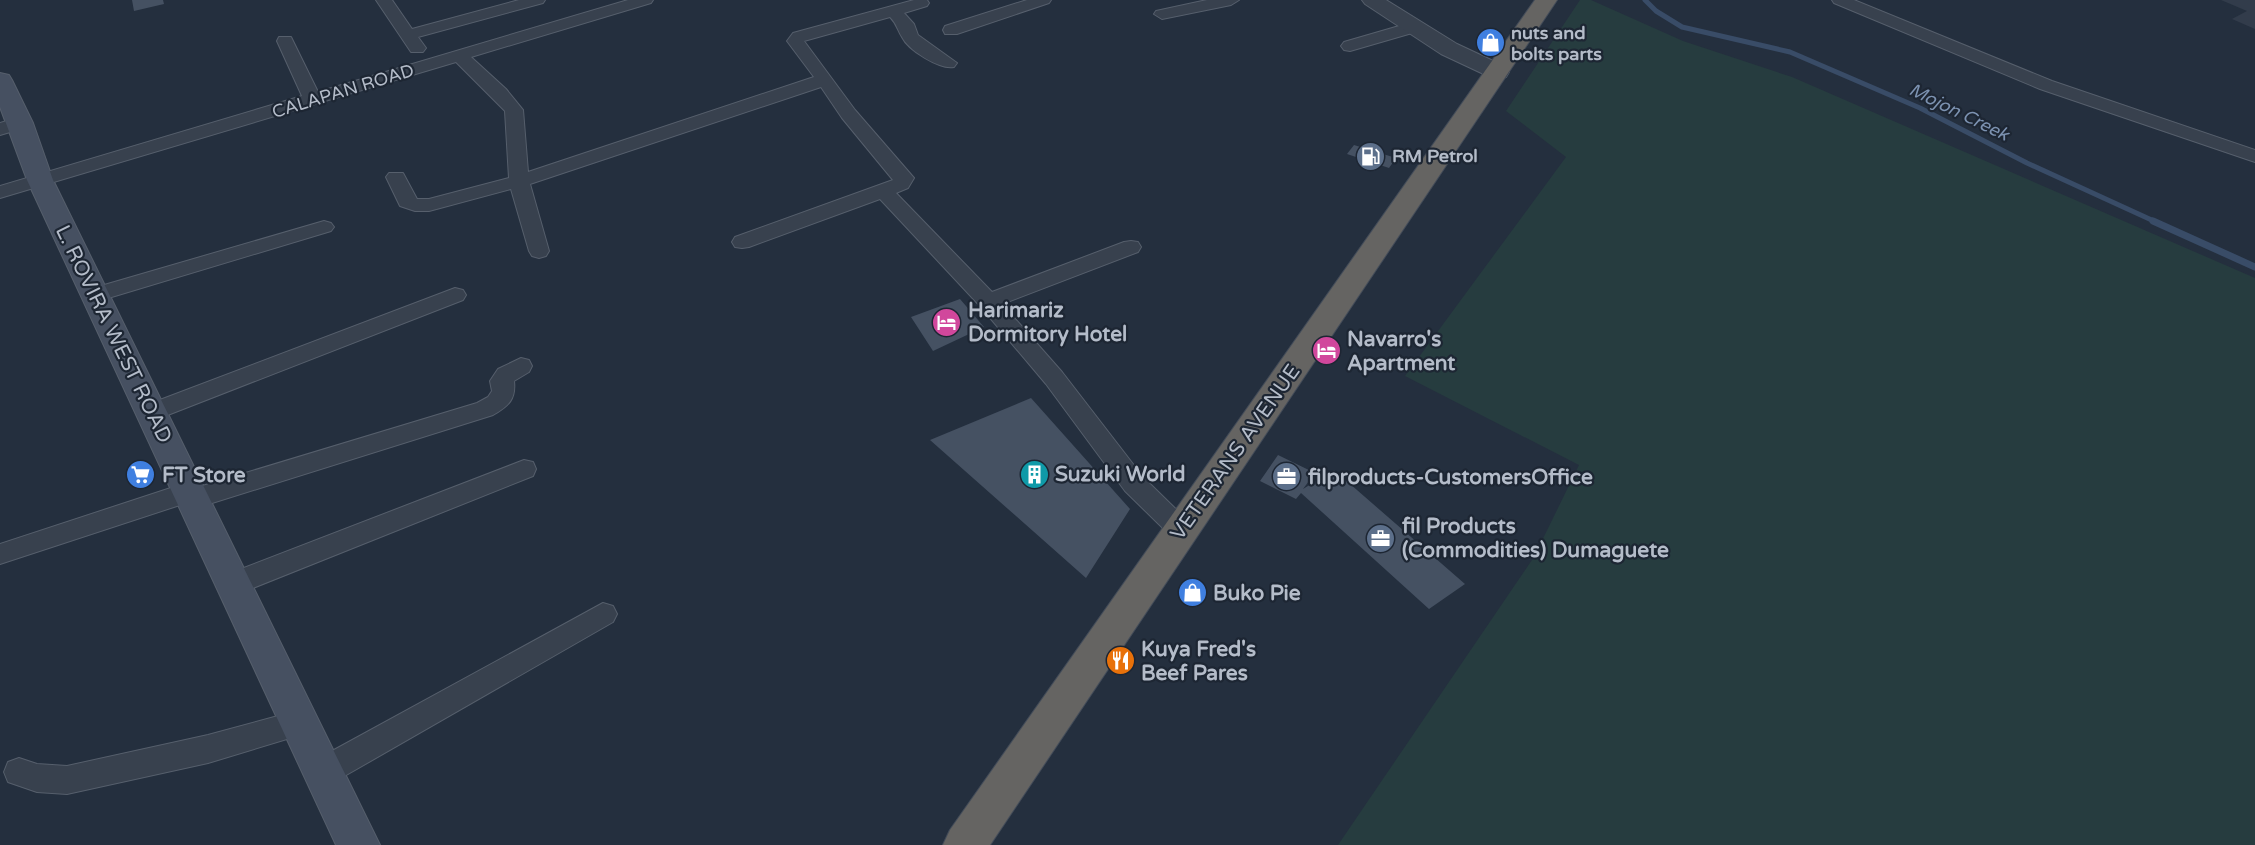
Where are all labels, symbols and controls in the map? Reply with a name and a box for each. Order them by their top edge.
place label: nuts and bolts parts [1511,22,1602,65]
shop icon: nuts and bolts parts [1474,27,1506,59]
street label: CALAPAN ROAD [269,59,417,123]
water label: Mojon Creek [1905,78,2014,146]
fuel station icon: RM Petrol [1355,140,1387,172]
place label: RM Petrol [1392,145,1478,167]
street label: L. ROVIRA WEST ROAD [50,221,177,447]
place label: Harimariz Dormitory Hotel [968,298,1127,347]
hotel icon: Harimariz Dormitory Hotel [931,306,963,338]
place label: Navarro's Apartment [1347,327,1455,376]
hotel icon: Navarro's Apartment [1310,335,1342,367]
street label: VETERANS AVENUE [1165,360,1306,545]
building icon: Suzuki World [1018,458,1050,490]
supermarket icon: FT Store [125,459,157,491]
office icon: filproducts-CustomersOffice [1271,461,1303,493]
place label: Suzuki World [1055,462,1186,487]
place label: FT Store [162,463,246,488]
place label: filproducts-CustomersOffice [1308,465,1593,490]
place label: fil Products (Commodities) Dumaguete [1402,514,1669,563]
office icon: fil Products (Commodities) Dumaguete [1365,522,1397,554]
shop icon: Buko Pie [1176,577,1208,609]
place label: Buko Pie [1213,581,1301,606]
place label: Kuya Fred's Beef Pares [1141,637,1256,686]
restaurant icon: Kuya Fred's Beef Pares [1104,645,1136,677]

